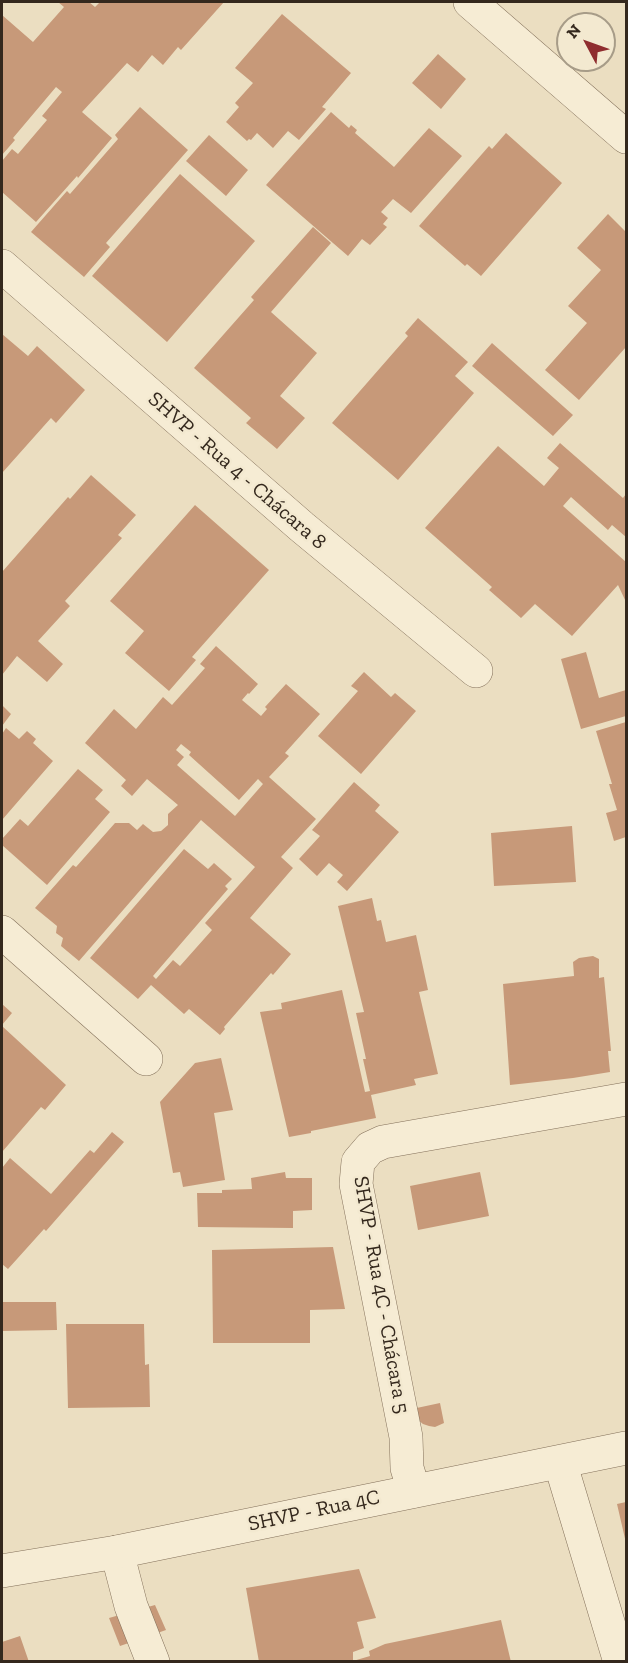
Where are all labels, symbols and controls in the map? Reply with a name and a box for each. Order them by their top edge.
north arrow [556,12,616,72]
text: N [562,20,585,42]
street label: SHVP - Rua 4 - Chácara 8 [143,387,331,555]
street label: SHVP - Rua 4C - Chácara 5 [348,1174,414,1416]
street label: SHVP - Rua 4C [246,1485,382,1537]

